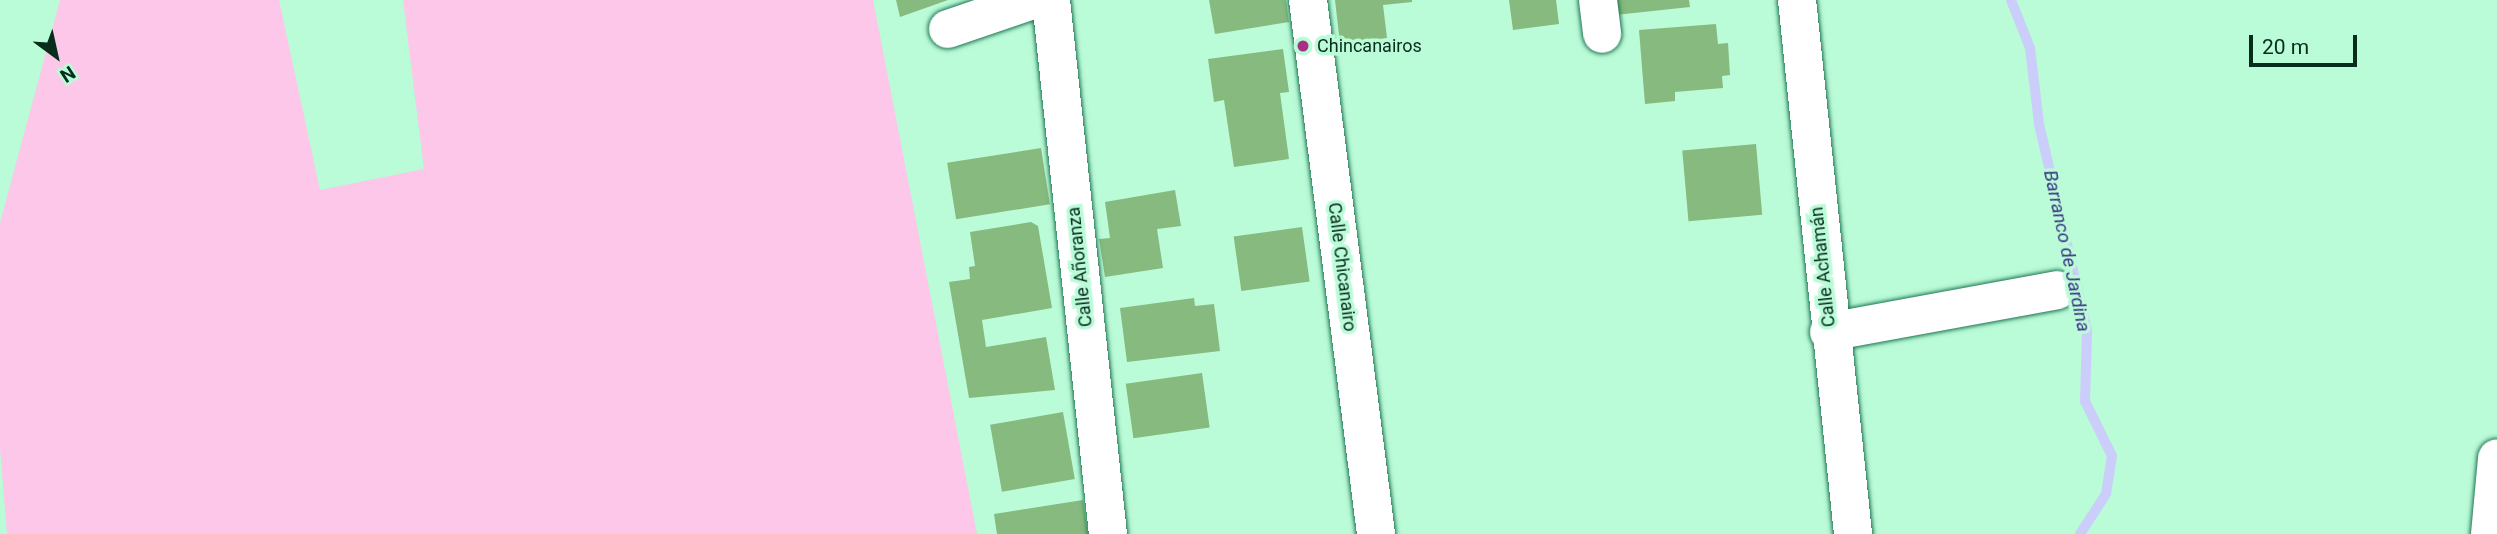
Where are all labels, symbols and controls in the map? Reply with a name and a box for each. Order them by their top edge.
north arrow [21,21,91,91]
scale bar [2252,21,2360,65]
place label: Chincanairos [1317,35,1422,57]
text: 20 m [2262,35,2309,59]
marker: Chincanairos [1295,38,1311,54]
text: N [56,61,80,87]
water label: Barranco de Jardina [2039,168,2095,334]
street label: Calle Chicanairo [1323,201,1361,333]
street label: Calle Añoranza [1063,206,1097,328]
street label: Calle Achamán [1806,206,1840,328]

